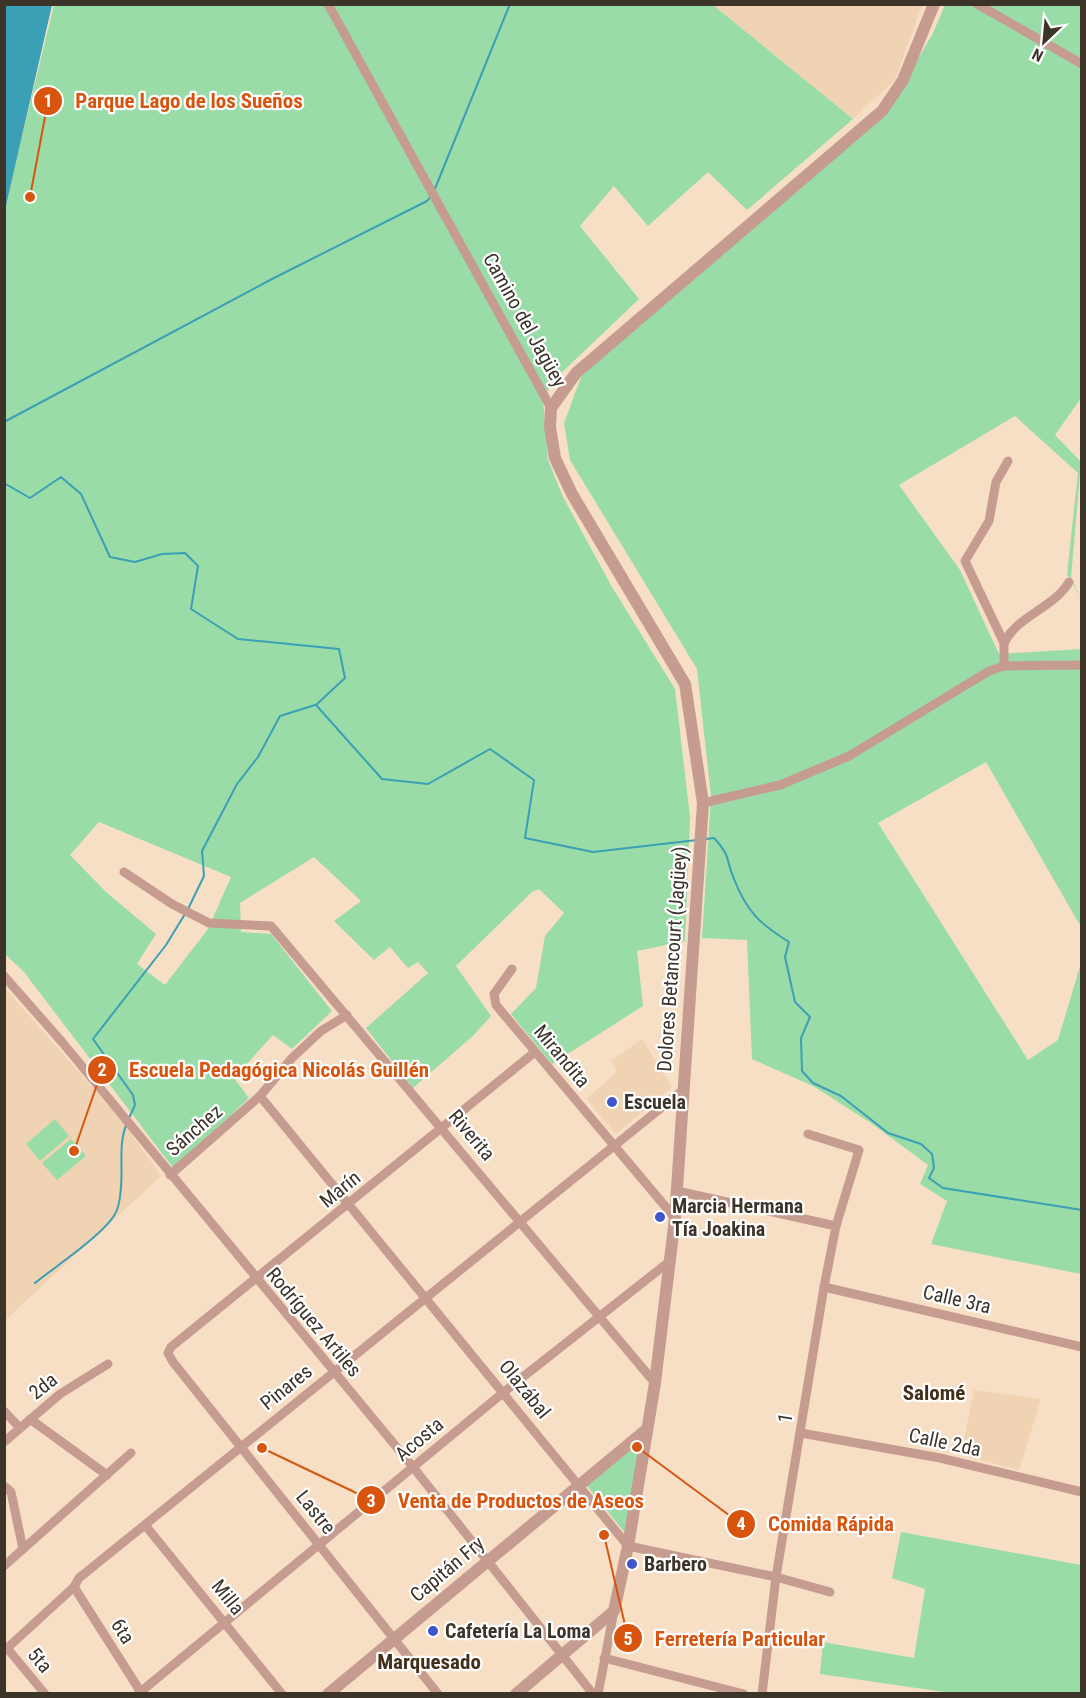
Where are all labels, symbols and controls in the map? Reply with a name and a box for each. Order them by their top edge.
north arrow [1014,12,1074,72]
text: N [1029,44,1046,66]
callout: Parque Lago de los Sueños [33,81,315,120]
text: Parque Lago de los Sueños [75,89,303,113]
text: 1 [43,90,53,111]
street label: Camino del Jagüey [478,249,572,391]
street label: Dolores Betancourt (Jagüey) [652,846,692,1072]
street label: Mirandita [529,1020,595,1092]
callout: Escuela Pedagógica Nicolás Guillén [87,1050,441,1089]
text: Escuela Pedagógica Nicolás Guillén [129,1058,429,1082]
text: 2 [97,1059,107,1080]
place label: Escuela [624,1090,686,1114]
marker: Escuela [605,1095,619,1109]
street label: Sánchez [161,1099,227,1161]
street label: Riverita [444,1105,500,1165]
street label: Marín [315,1165,365,1213]
place label: Marcia Hermana Tía Joakina [672,1194,803,1241]
marker: Marcia Hermana Tía Joakina [653,1210,667,1224]
street label: Rodríguez Artiles [261,1262,367,1382]
street label: Calle 3ra [921,1280,993,1318]
street label: Olazábal [494,1355,556,1423]
street label: Pinares [255,1359,317,1415]
street label: 2da [24,1368,62,1404]
district label: Salomé [903,1381,965,1405]
street label: 1 [772,1411,798,1425]
street label: Acosta [390,1412,448,1466]
street label: Calle 2da [907,1423,983,1461]
callout: Venta de Productos de Aseos [356,1481,656,1520]
street label: Lastre [291,1485,341,1539]
text: Venta de Productos de Aseos [398,1489,644,1513]
text: 3 [366,1490,376,1511]
callout: Comida Rápida [726,1504,906,1543]
text: Comida Rápida [768,1512,894,1536]
text: 4 [736,1513,746,1534]
street label: Capitán Fry [405,1531,489,1607]
place label: Barbero [644,1552,707,1576]
marker: Barbero [625,1557,639,1571]
street label: Milla [207,1575,249,1619]
street label: 6ta [106,1614,140,1648]
place label: Cafetería La Loma [445,1619,591,1643]
callout: Ferretería Particular [613,1619,837,1658]
marker: Cafetería La Loma [426,1624,440,1638]
text: Ferretería Particular [655,1627,825,1651]
text: 5 [623,1628,633,1649]
street label: 5ta [23,1643,57,1677]
district label: Marquesado [377,1650,481,1674]

